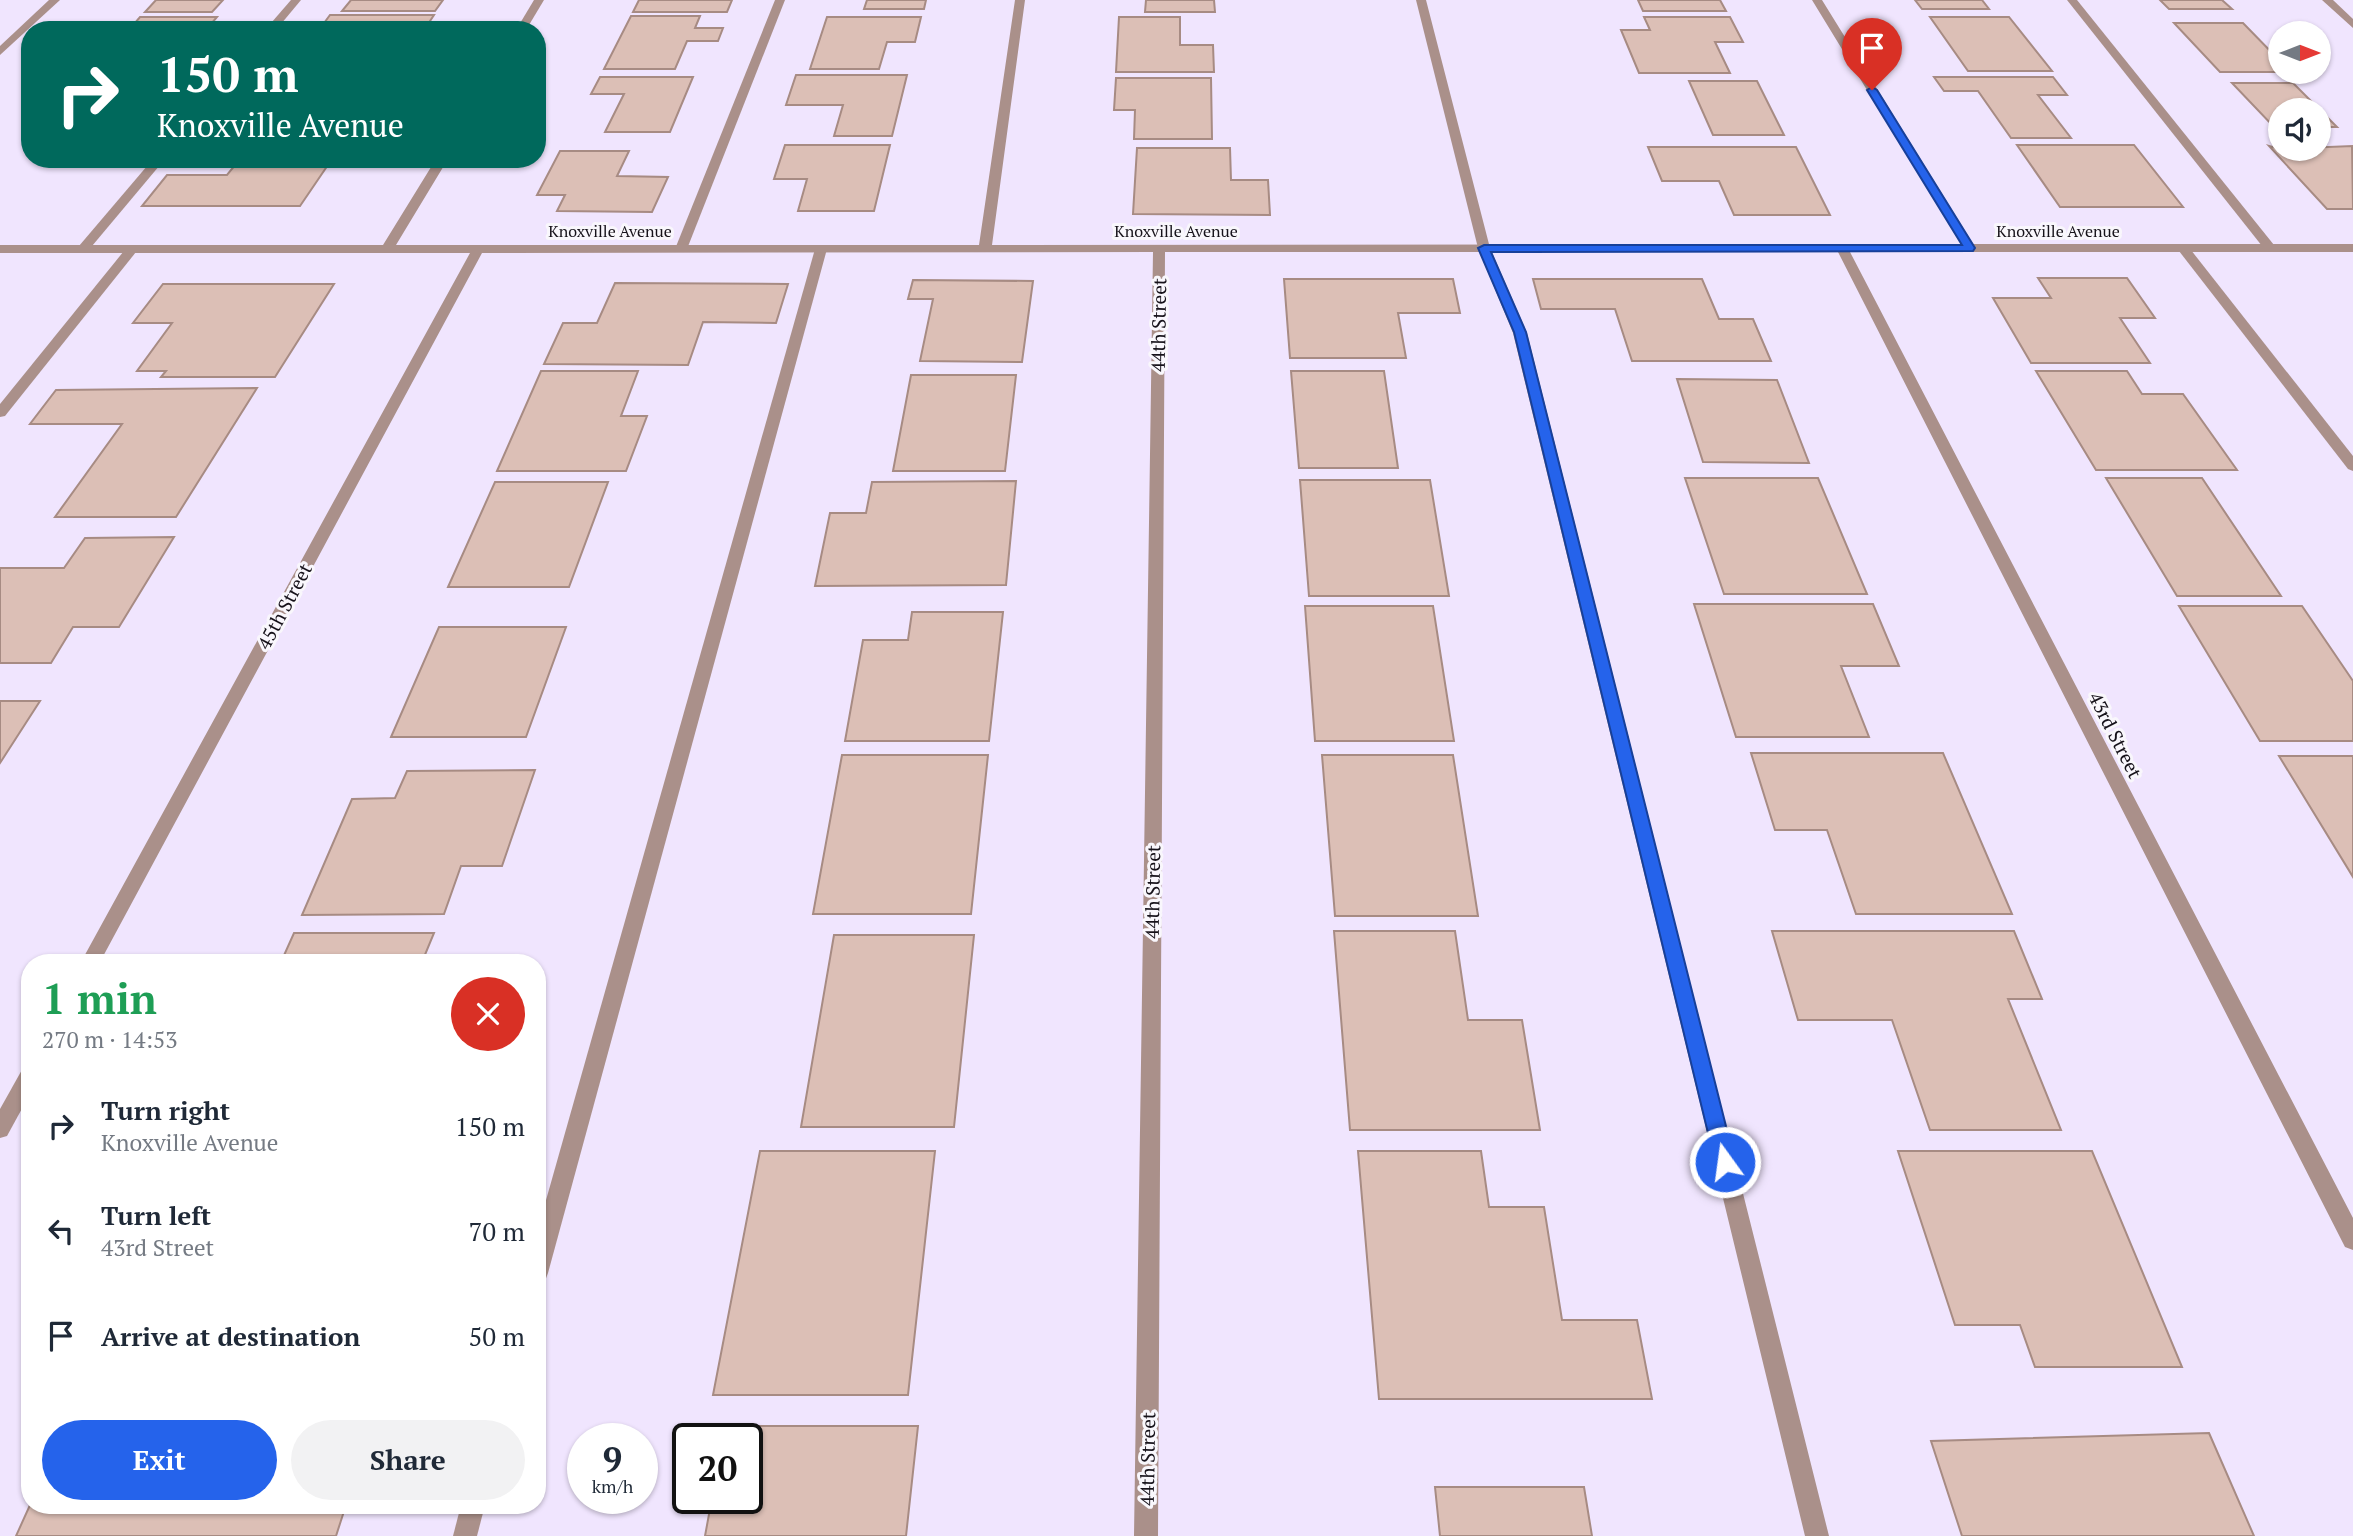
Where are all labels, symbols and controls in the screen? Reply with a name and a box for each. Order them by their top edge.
pin [1842,18,1902,90]
north arrow [2268,21,2331,84]
map controls [2268,21,2331,161]
icon: arrive [1853,29,1891,67]
text: 150 m [157,41,299,106]
icon: right [42,49,133,140]
button: sound [2268,98,2331,161]
text: Knoxville Avenue [157,104,404,146]
street label: Knoxville Avenue [548,220,672,242]
street label: Knoxville Avenue [1114,220,1238,242]
street label: Knoxville Avenue [1996,220,2120,242]
street label: 44th Street [1145,278,1171,372]
street label: 45th Street [251,559,317,653]
street label: 43rd Street [2084,688,2148,782]
street label: 44th Street [1139,845,1165,939]
text: 1 min [42,970,157,1026]
button: close [451,977,525,1051]
text: 270 m · 14:53 [42,1024,177,1055]
text: Turn right [101,1093,230,1127]
icon: right [42,1107,80,1145]
text: 150 m [455,1109,525,1143]
position arrow [1688,1125,1762,1199]
text: Knoxville Avenue [101,1127,278,1158]
text: Turn left [101,1198,211,1232]
icon: left [42,1212,80,1250]
text: 70 m [469,1214,525,1248]
text: 43rd Street [101,1232,214,1263]
icon: arrive [42,1317,80,1355]
text: Arrive at destination [101,1319,360,1353]
text: 50 m [469,1319,525,1353]
street label: 44th Street [1134,1412,1160,1506]
button: Exit [42,1420,277,1500]
button: Share [291,1420,525,1500]
speed limit sign: 20 [672,1423,763,1514]
text: 9 [603,1436,622,1482]
text: km/h [592,1474,633,1498]

